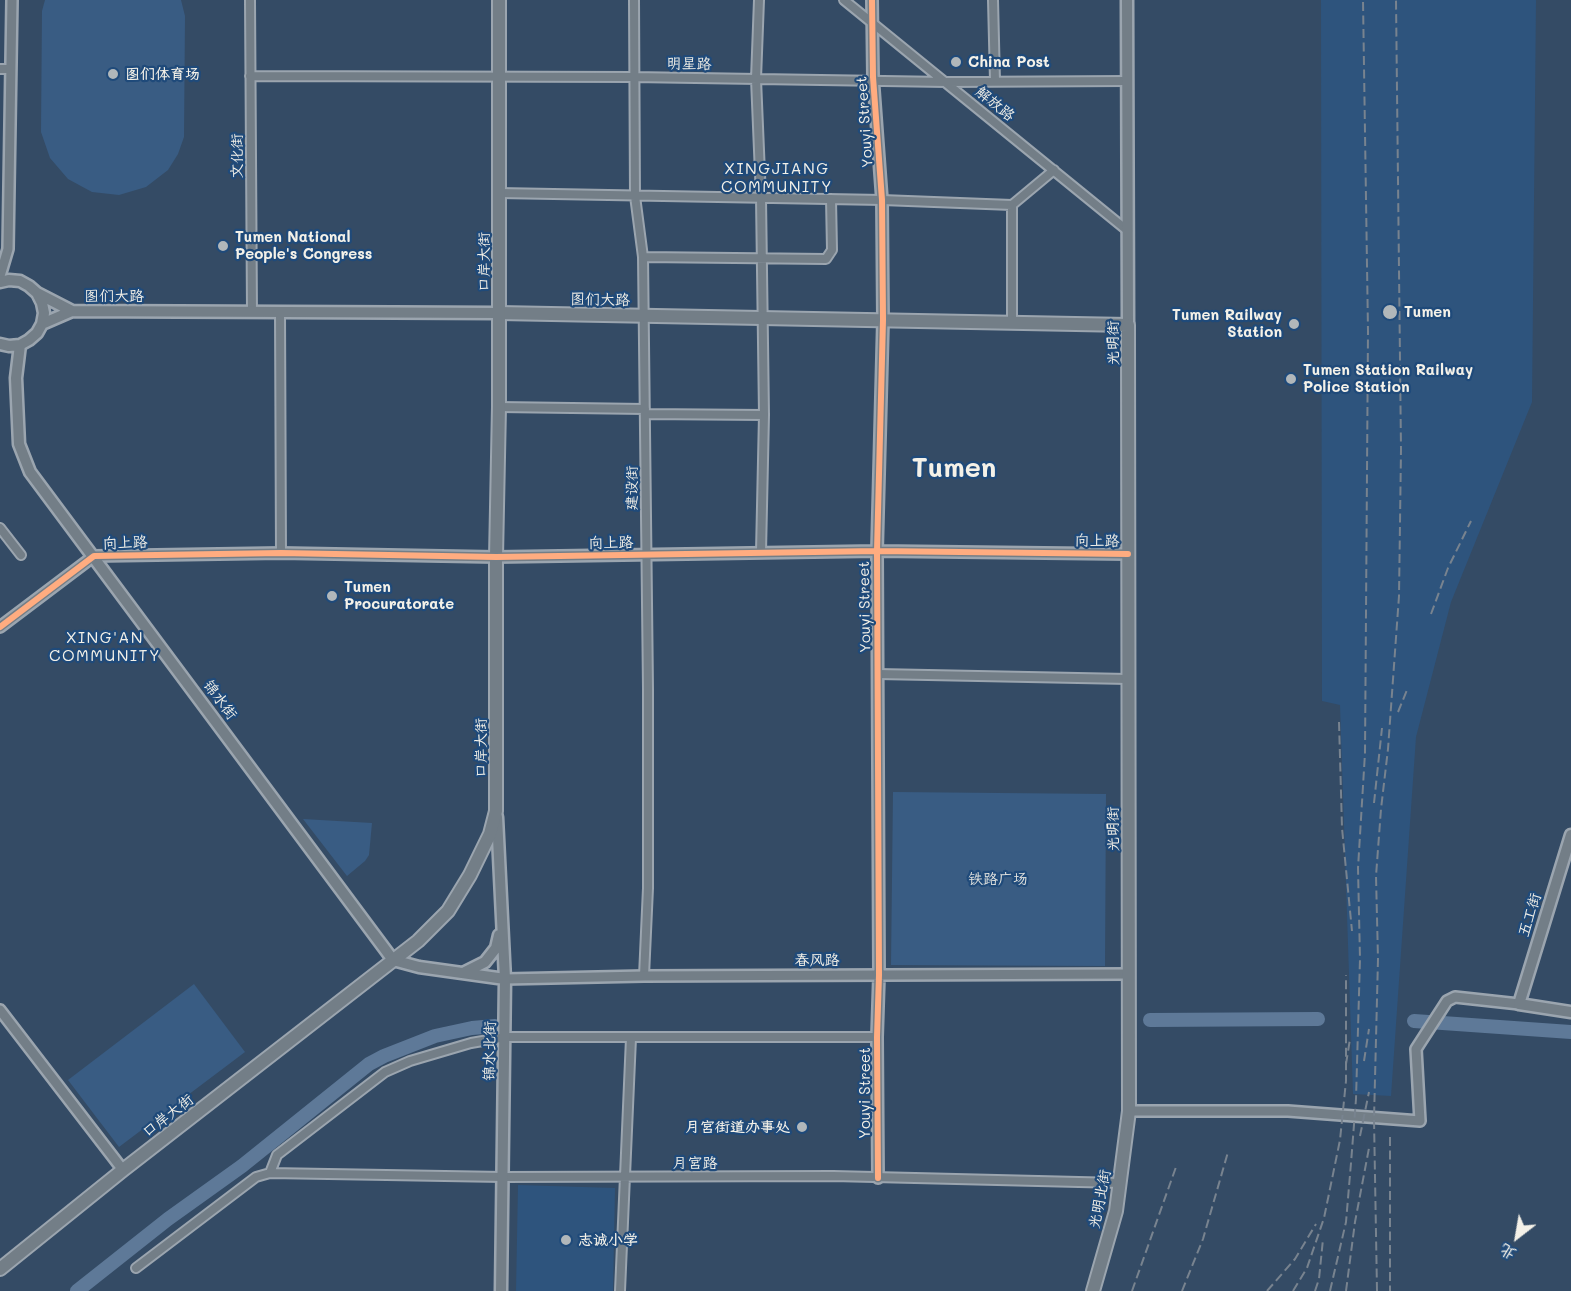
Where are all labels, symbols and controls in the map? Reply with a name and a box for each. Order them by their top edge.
place label: China Post [968,53,1050,71]
street label: 明星路 [666,55,712,73]
marker: China Post [949,55,963,69]
place label: 图们体育场 [125,65,200,83]
marker: 图们体育场 [106,67,120,81]
street label: Youyi Street [853,76,877,168]
street label: 解放路 [972,83,1018,125]
street label: 文化街 [228,134,246,178]
district label: XINGJIANG COMMUNITY [721,159,833,197]
place label: Tumen National People's Congress [235,228,372,263]
street label: 口岸大街 [475,232,493,292]
marker: Tumen National People's Congress [216,239,230,253]
street label: 图们大路 [84,287,144,305]
street label: 图们大路 [570,290,630,310]
marker: Tumen [1381,303,1399,321]
place label: Tumen [1404,303,1451,321]
place label: Tumen Railway Station [1172,306,1282,341]
marker: Tumen Railway Station [1287,317,1301,331]
street label: 光明街 [1104,321,1122,365]
place label: Tumen Station Railway Police Station [1303,361,1473,396]
marker: Tumen Station Railway Police Station [1284,372,1298,386]
district label: Tumen [912,453,996,485]
street label: 建设街 [623,466,641,510]
street label: 向上路 [1074,532,1120,550]
street label: 向上路 [102,533,148,553]
street label: 向上路 [588,534,634,552]
street label: Youyi Street [855,561,875,653]
place label: Tumen Procuratorate [344,578,454,613]
marker: Tumen Procuratorate [325,589,339,603]
district label: XING'AN COMMUNITY [49,628,161,666]
street label: 锦水街 [199,677,241,723]
street label: 口岸大街 [472,718,490,778]
street label: 光明街 [1104,807,1122,851]
park label: 铁路广场 [968,870,1028,888]
street label: 五工街 [1515,891,1545,939]
street label: 春风路 [795,951,839,969]
street label: 锦水北街 [480,1021,500,1081]
street label: Youyi Street [856,1047,874,1139]
street label: 口岸大街 [139,1090,197,1142]
place label: 月宫街道办事处 [685,1118,790,1136]
marker: 月宫街道办事处 [795,1120,809,1134]
street label: 月宫路 [673,1154,717,1172]
street label: 光明北街 [1085,1168,1115,1230]
north arrow [1487,1207,1547,1267]
place label: 志诚小学 [578,1231,638,1249]
marker: 志诚小学 [559,1233,573,1247]
text: 北 [1495,1240,1520,1266]

